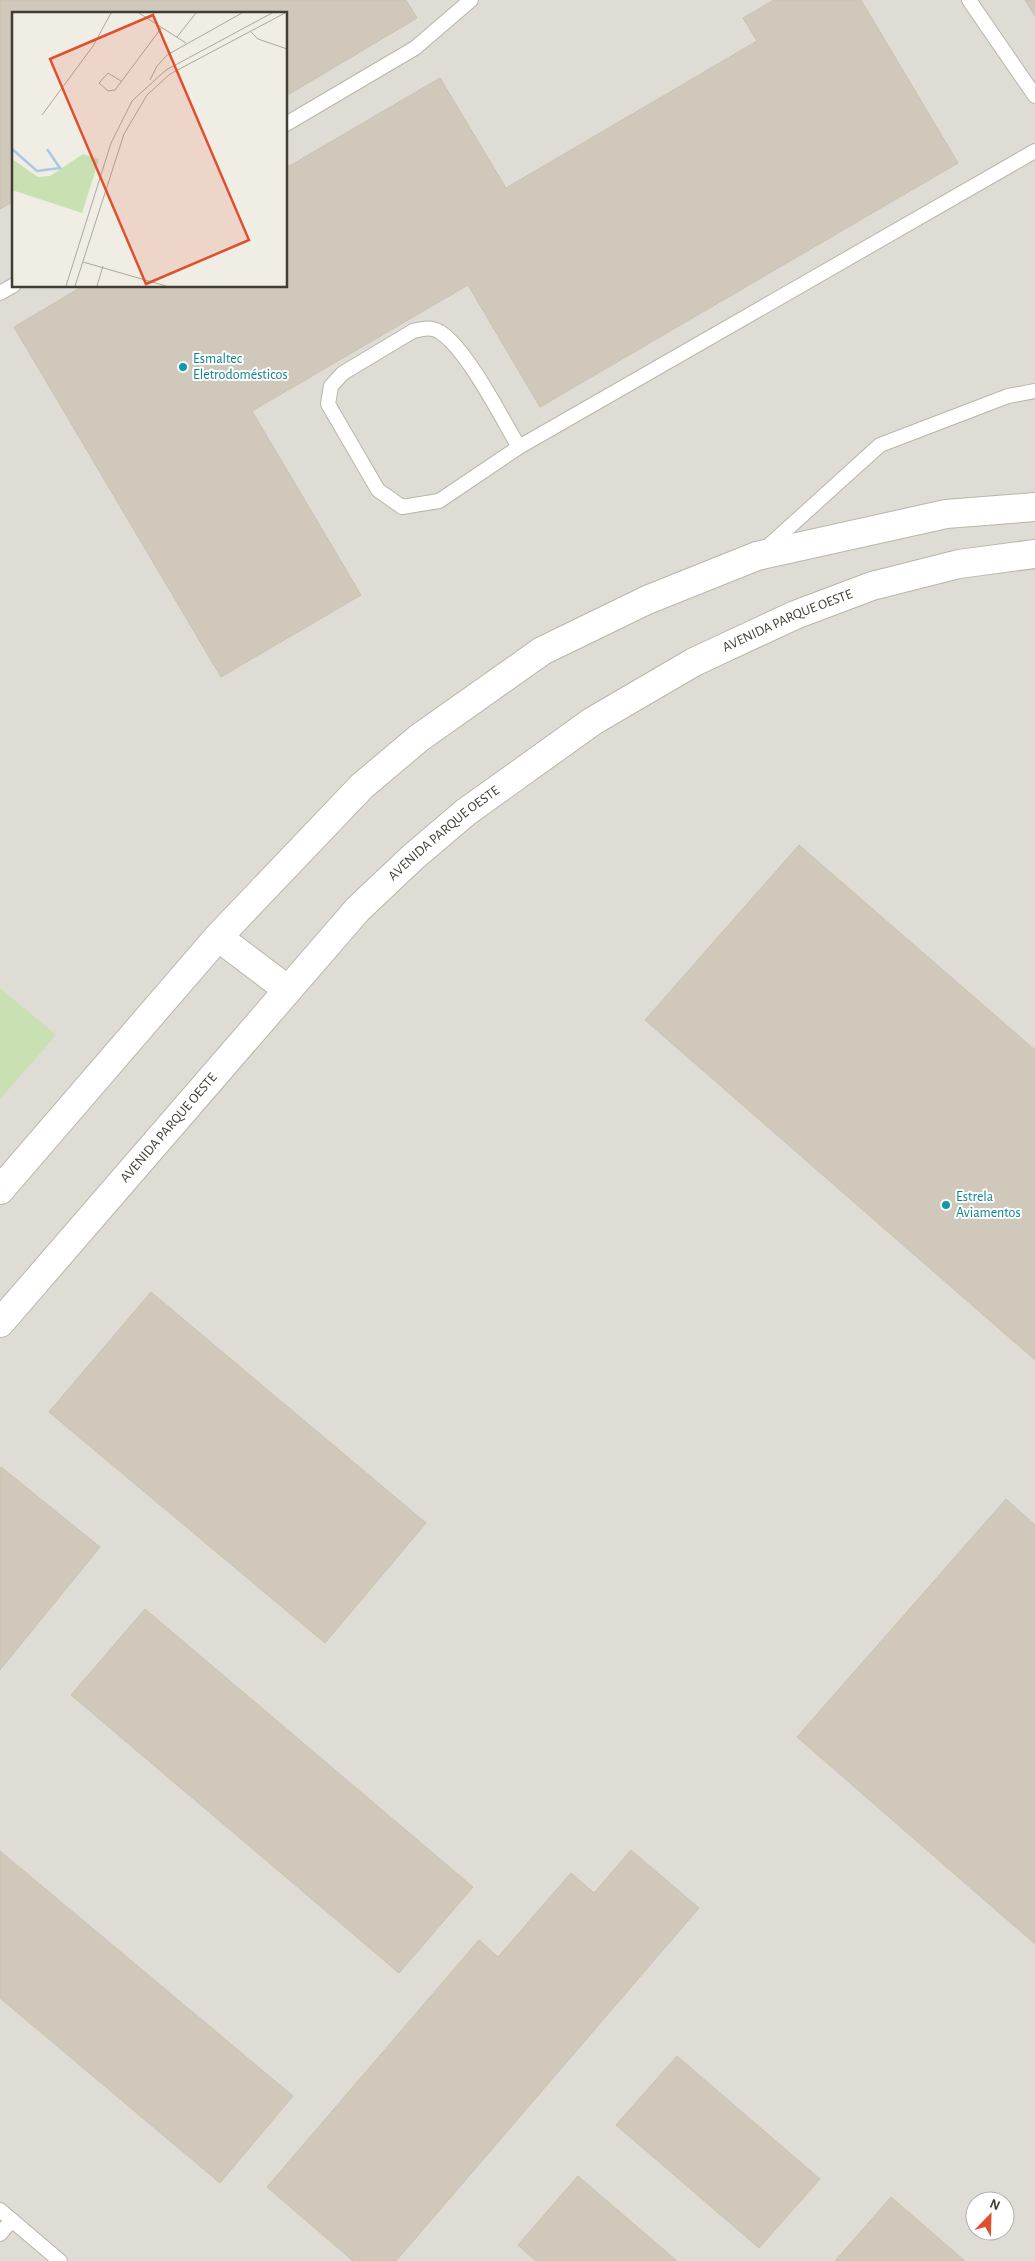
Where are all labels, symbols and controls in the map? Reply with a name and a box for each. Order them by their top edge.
inset map [12,12,288,288]
place label: Esmaltec Eletrodomésticos [193,352,288,382]
marker: Esmaltec Eletrodomésticos [177,361,189,373]
street label: AVENIDA PARQUE OESTE [720,587,855,655]
street label: AVENIDA PARQUE OESTE [386,783,502,883]
street label: AVENIDA PARQUE OESTE [118,1070,220,1185]
place label: Estrela Aviamentos [956,1190,1021,1220]
marker: Estrela Aviamentos [940,1199,952,1211]
north arrow [965,2191,1015,2241]
text: N [987,2197,1002,2213]

